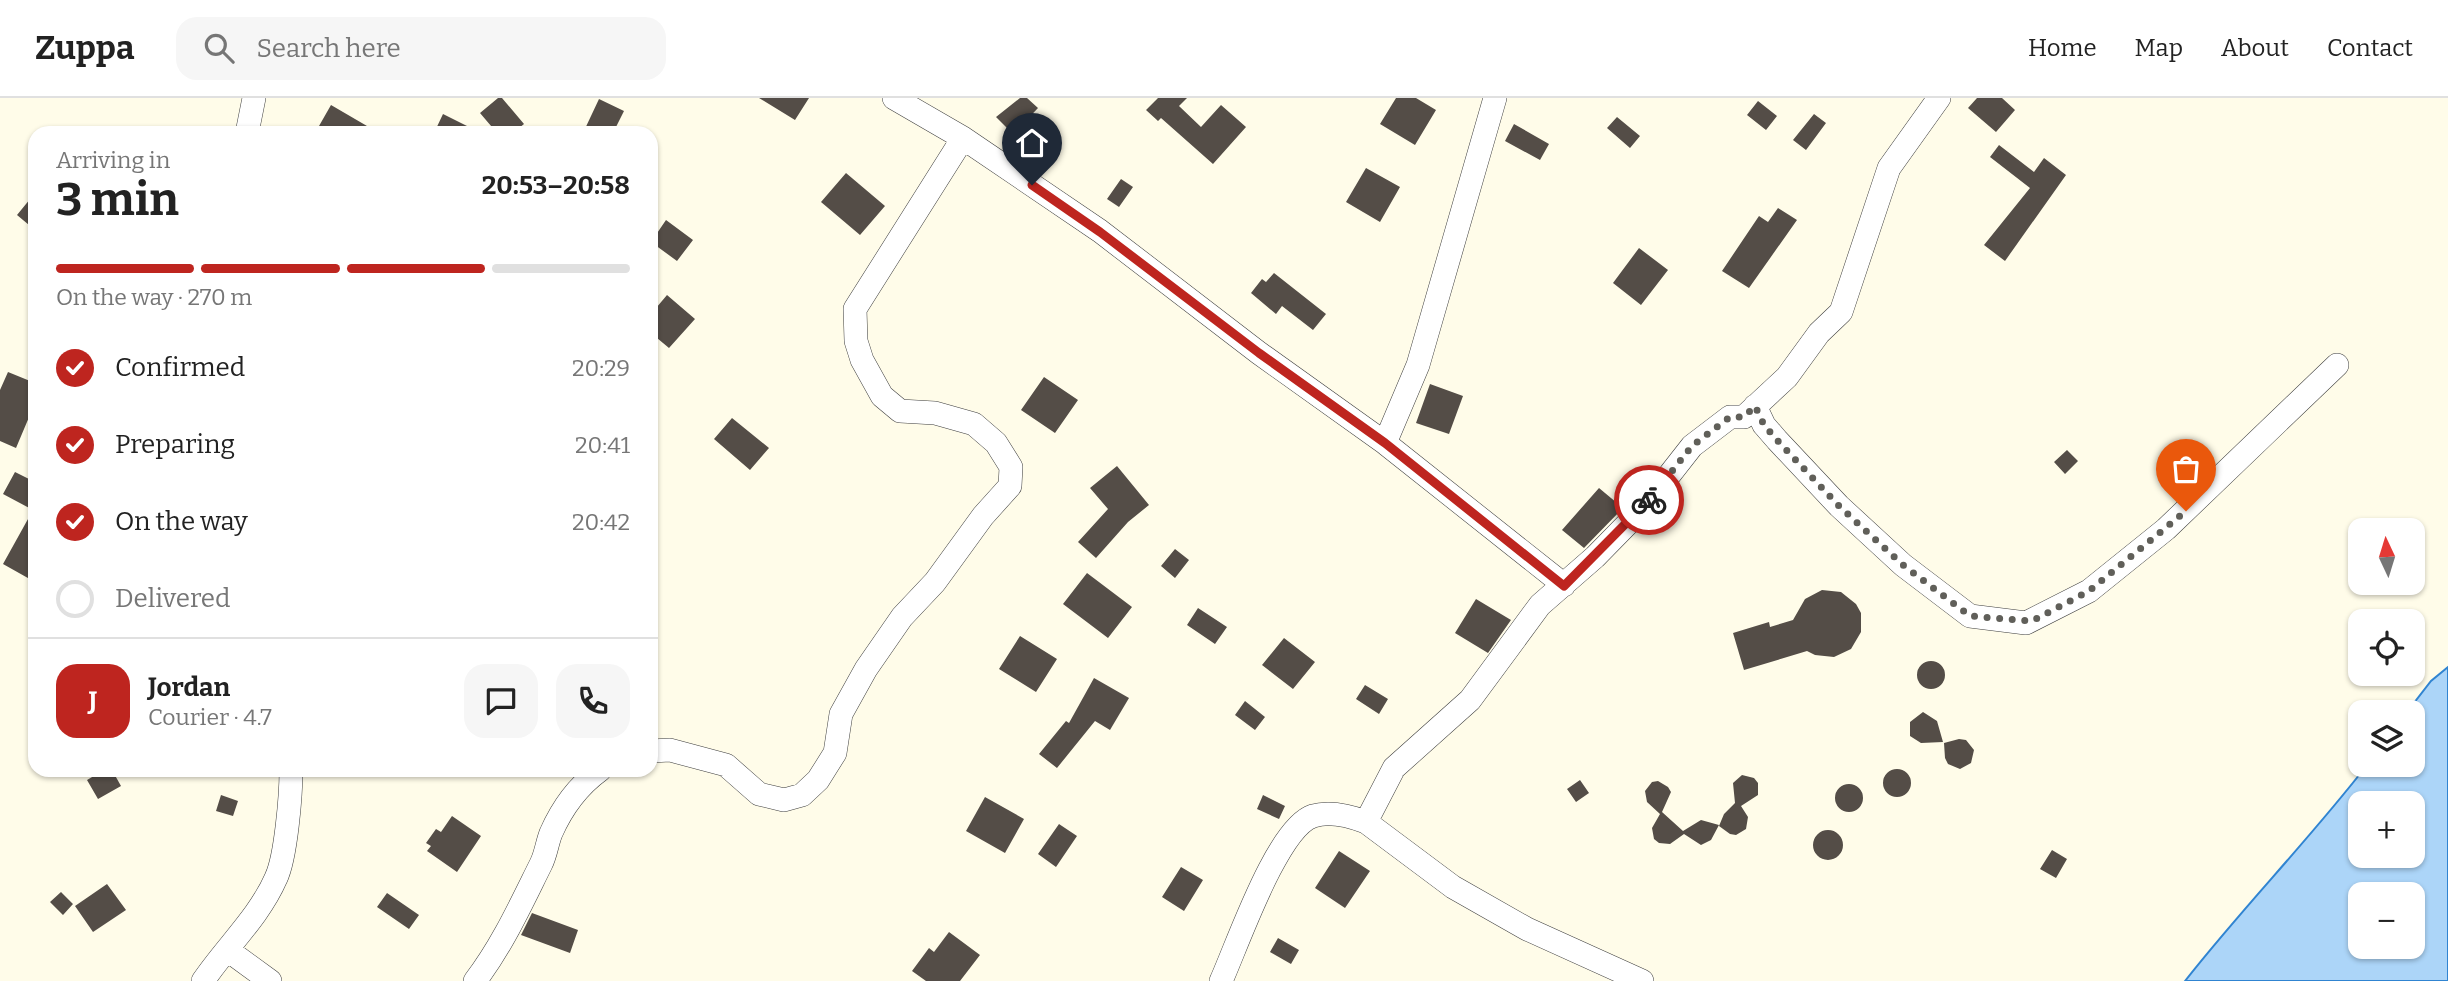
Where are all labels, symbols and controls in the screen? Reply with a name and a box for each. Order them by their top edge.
search box [176,17,666,80]
text: Zuppa [35,28,134,68]
icon: search [200,29,238,67]
text: Search here [256,33,401,64]
text: Home [2028,34,2097,62]
text: Map [2135,34,2183,62]
text: About [2221,34,2289,62]
text: Contact [2327,34,2413,62]
pin [1002,113,1062,185]
icon: home [1013,124,1051,162]
text: Arriving in [56,146,170,174]
text: 20:53–20:58 [482,170,630,201]
text: 3 min [56,172,179,227]
text: On the way · 270 m [56,283,252,311]
icon: check [56,349,94,387]
text: Confirmed [115,352,245,383]
text: 20:29 [572,354,630,382]
icon: check [56,426,94,464]
text: Preparing [115,429,235,460]
text: 20:41 [575,431,630,459]
pin [2156,439,2216,511]
icon: bag [2167,450,2205,488]
courier [1614,465,1684,535]
icon: bike [1630,481,1668,519]
icon: check [56,503,94,541]
text: On the way [115,506,248,537]
text: 20:42 [572,508,630,536]
north arrow [2348,518,2426,595]
map controls [2348,518,2425,959]
text: Delivered [115,583,230,614]
button: locate [2348,609,2425,686]
button: chat [464,664,538,738]
button: phone [556,664,630,738]
text: Jordan [148,672,230,703]
text: J [89,686,97,717]
button: layers [2348,700,2425,777]
text: Courier · 4.7 [148,703,272,731]
button: + [2348,791,2425,868]
button: − [2348,882,2425,959]

